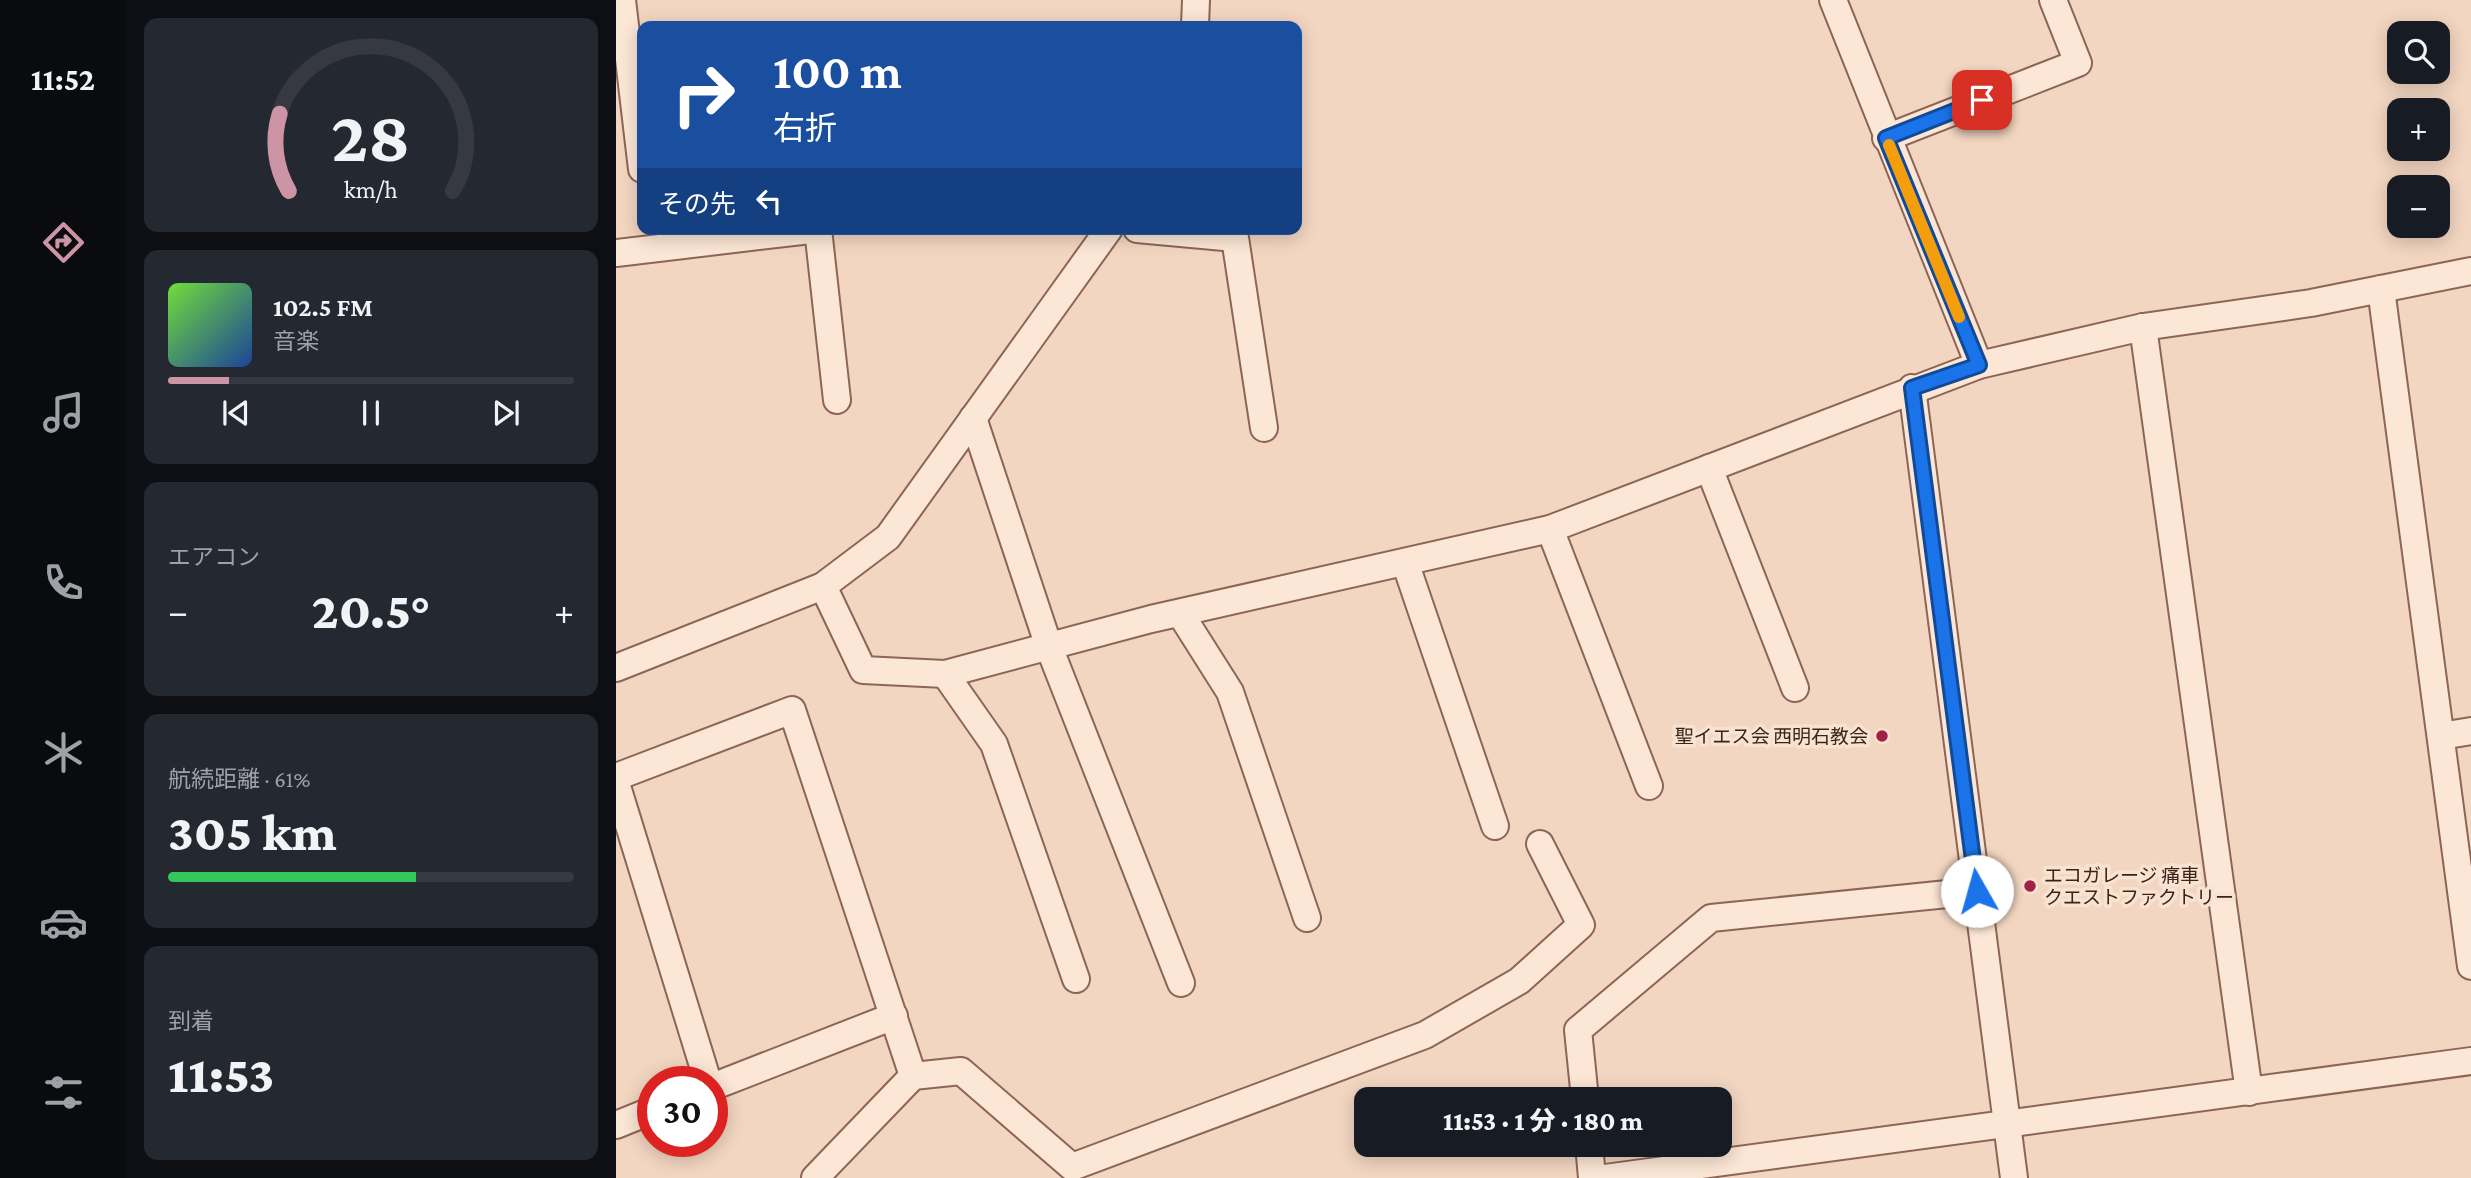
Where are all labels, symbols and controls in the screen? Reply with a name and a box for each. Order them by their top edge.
map controls [2387,21,2450,238]
button: search [2387,21,2450,84]
text: 100 m [773,44,902,99]
icon: right [658,49,749,140]
text: 11:52 [31,61,95,97]
pin [1952,70,2012,130]
icon: arrive [1963,81,2001,119]
text: 28 [331,96,411,177]
button: + [2387,98,2450,161]
text: 右折 [773,110,837,146]
button: − [2387,175,2450,238]
text: km/h [344,176,398,203]
icon: left [750,182,788,220]
text: その先 [658,190,736,219]
icon: directions [39,218,88,267]
text: 102.5 FM [273,293,373,322]
text: 音楽 [273,328,319,354]
icon: music [39,388,88,437]
icon: previous [217,394,255,432]
icon: pause [352,394,390,432]
icon: next [487,394,525,432]
text: エアコン [168,544,260,570]
icon: phone [39,558,88,607]
text: 20.5° [311,581,431,639]
text: − [168,590,188,632]
text: + [554,590,574,632]
place label: 聖イエス会 西明石教会 [1675,726,1868,747]
icon: climate [39,728,88,777]
marker: 聖イエス会 西明石教会 [1874,728,1890,744]
text: 航続距離 · 61% [168,766,310,792]
text: 305 km [168,803,337,861]
position arrow [1940,854,2014,928]
place label: エコガレージ 痛車 クエストファクトリー [2044,865,2234,908]
marker: エコガレージ 痛車 クエストファクトリー [2022,878,2038,894]
icon: car [39,898,88,947]
text: 到着 [168,1008,214,1034]
text: 11:53 [168,1045,274,1103]
speed limit sign: 30 [637,1066,728,1157]
icon: filters [39,1068,88,1117]
text: 11:53 · 1 分 · 180 m [1443,1107,1643,1136]

